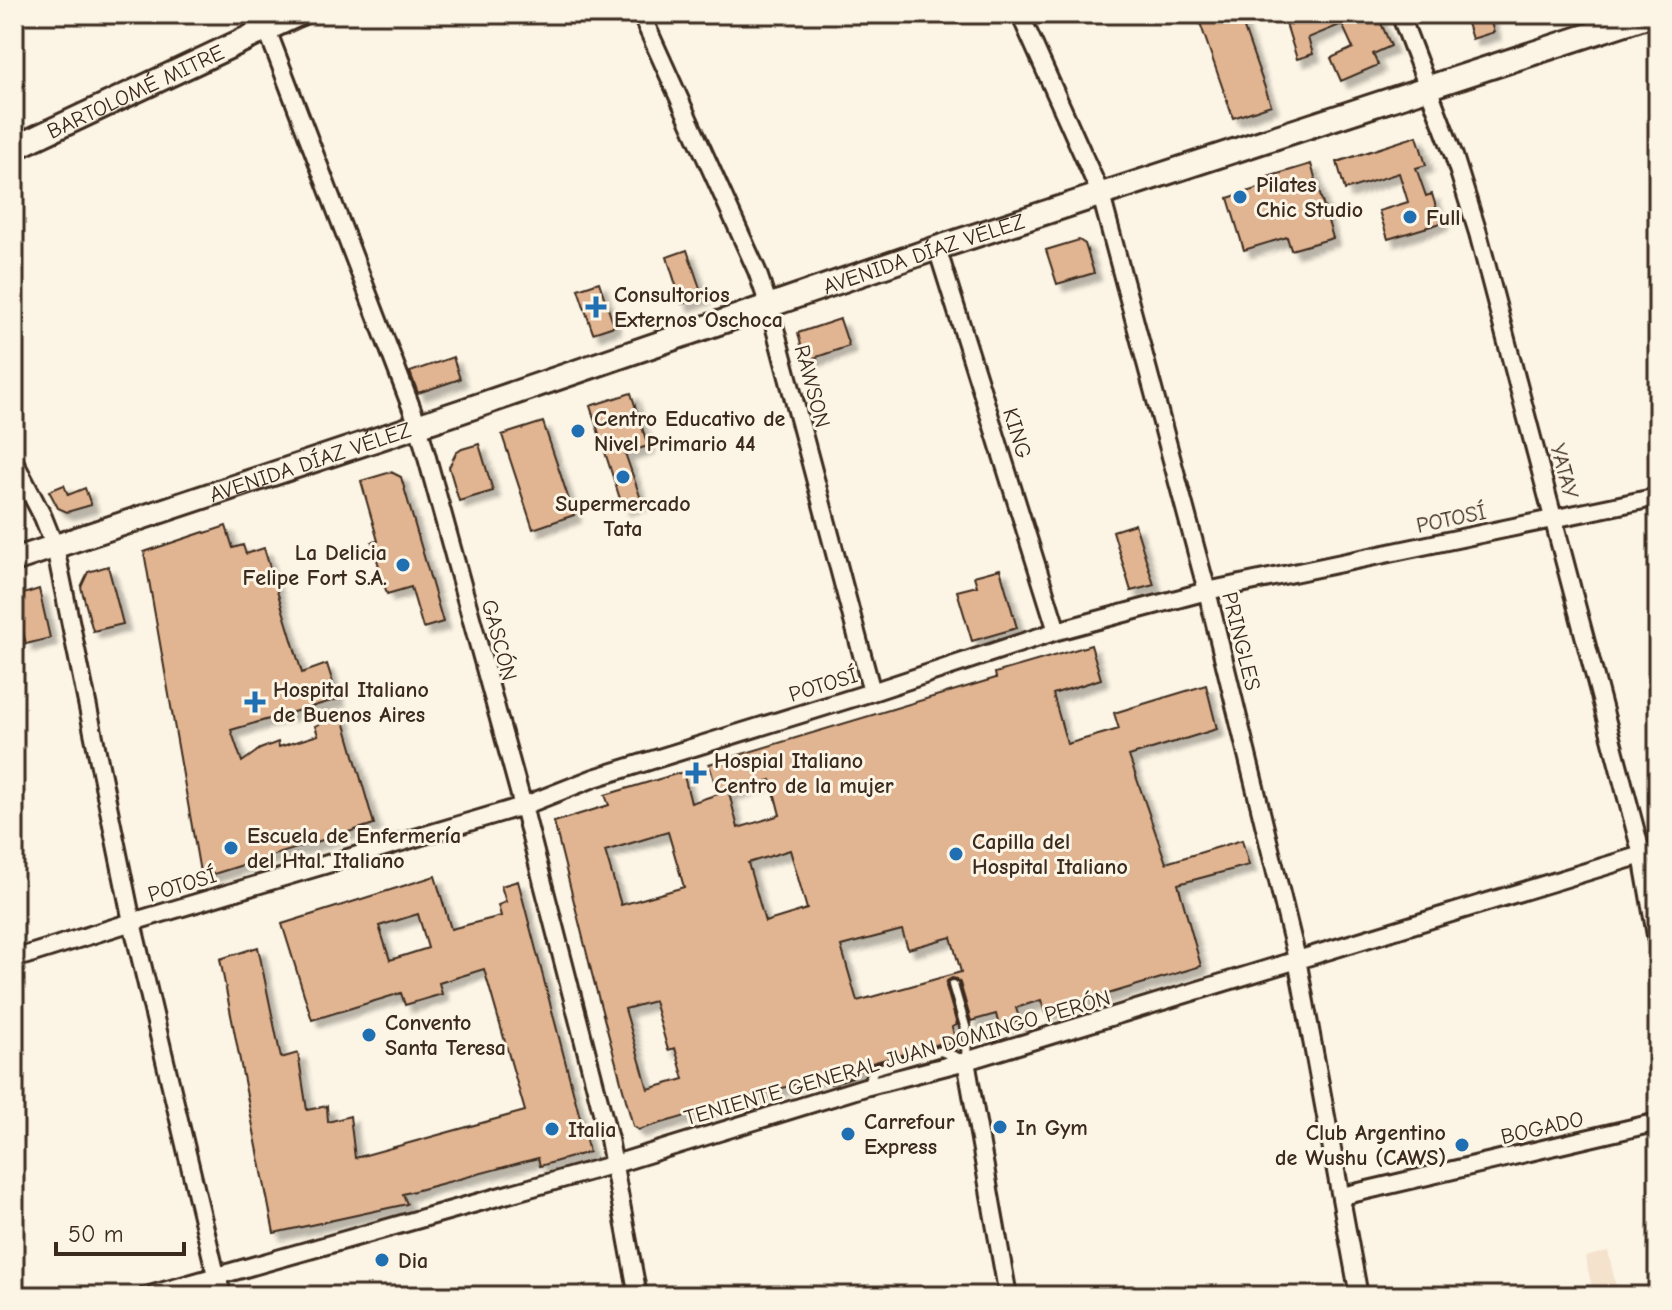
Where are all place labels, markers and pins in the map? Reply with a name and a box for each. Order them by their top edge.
place label: Pilates Chic Studio [1256,172,1363,223]
marker: Pilates Chic Studio [1231,188,1249,206]
place label: Full [1426,205,1461,231]
marker: Full [1401,208,1419,226]
place label: Consultorios Externos Oschoca [614,282,783,333]
marker: Consultorios Externos Oschoca [585,296,607,318]
place label: Centro Educativo de Nivel Primario 44 [594,406,786,457]
marker: Centro Educativo de Nivel Primario 44 [569,422,587,440]
marker: Supermercado Tata [614,468,632,486]
place label: Supermercado Tata [555,491,691,542]
place label: La Delicia Felipe Fort S.A. [243,540,387,591]
marker: La Delicia Felipe Fort S.A. [394,556,412,574]
place label: Hospital Italiano de Buenos Aires [273,677,429,728]
marker: Hospital Italiano de Buenos Aires [244,691,266,713]
place label: Hospial Italiano Centro de la mujer [714,748,894,799]
marker: Hospial Italiano Centro de la mujer [685,762,707,784]
place label: Escuela de Enfermería del Htal. Italiano [247,823,461,874]
place label: Capilla del Hospital Italiano [972,829,1128,880]
marker: Escuela de Enfermería del Htal. Italiano [222,839,240,857]
marker: Capilla del Hospital Italiano [947,845,965,863]
place label: Convento Santa Teresa [385,1010,506,1061]
marker: Convento Santa Teresa [360,1026,378,1044]
place label: Carrefour Express [864,1109,955,1160]
place label: In Gym [1016,1115,1088,1141]
place label: Italia [568,1117,617,1143]
marker: In Gym [991,1118,1009,1136]
marker: Italia [543,1120,561,1138]
place label: Club Argentino de Wushu (CAWS) [1275,1120,1446,1171]
marker: Carrefour Express [839,1125,857,1143]
marker: Club Argentino de Wushu (CAWS) [1453,1136,1471,1154]
place label: Dia [398,1248,428,1274]
marker: Dia [373,1251,391,1269]

